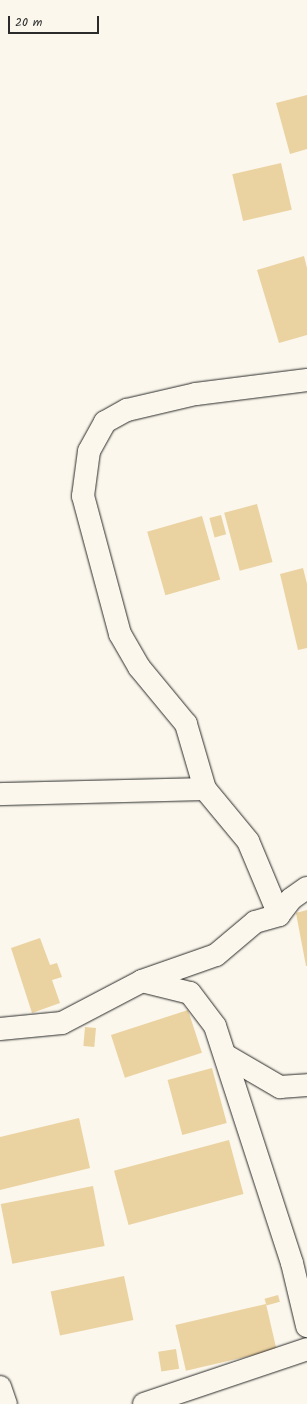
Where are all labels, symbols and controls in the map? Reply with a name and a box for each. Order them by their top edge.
scale bar [10,8,101,34]
text: 20 m [15,13,42,32]

